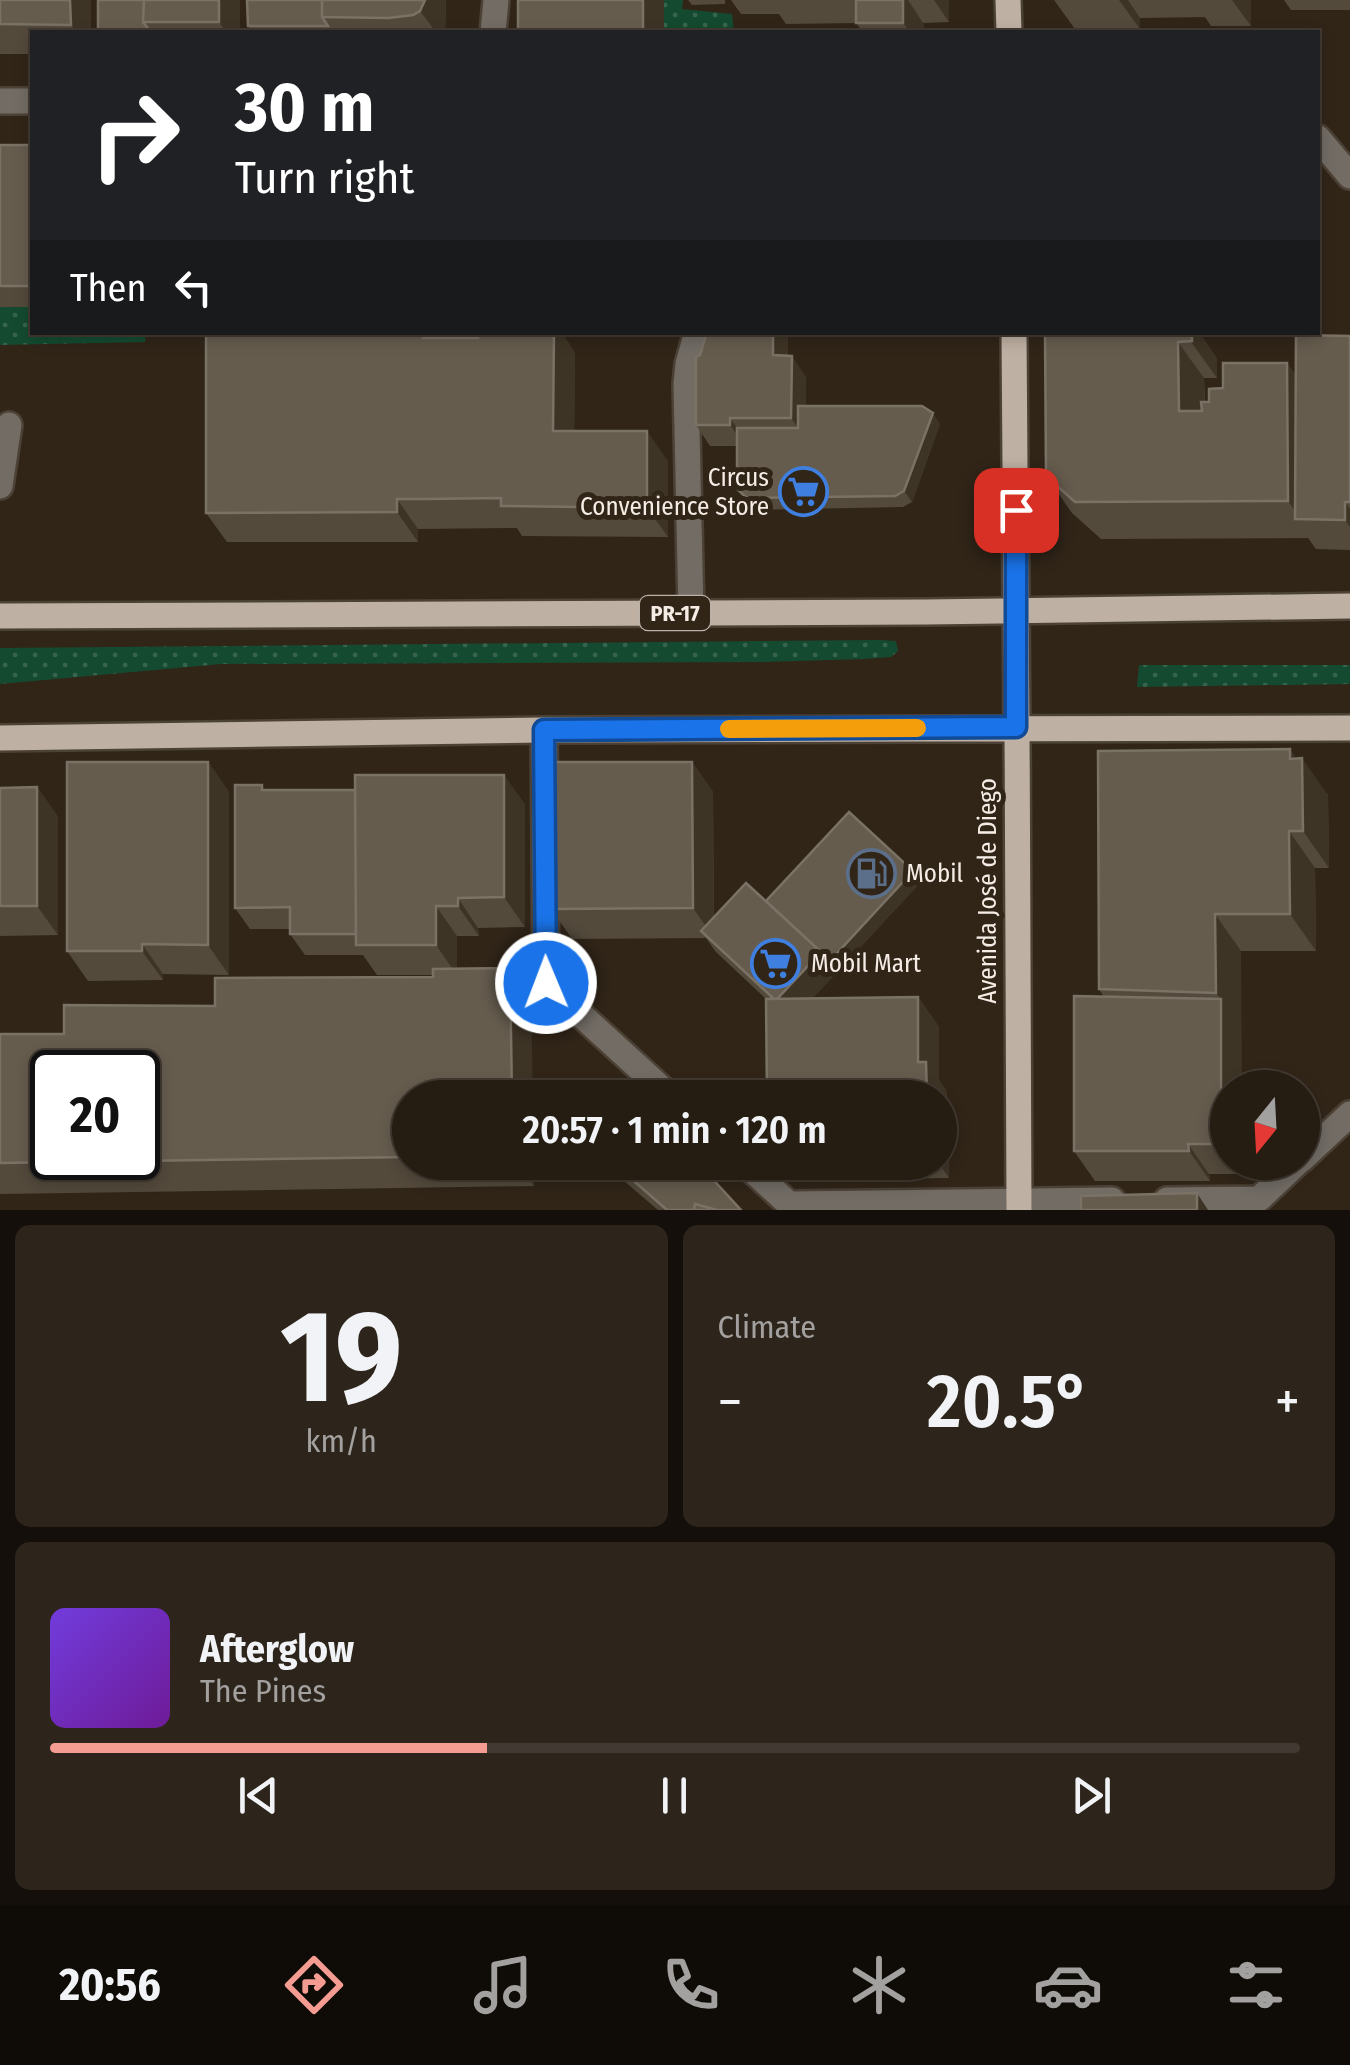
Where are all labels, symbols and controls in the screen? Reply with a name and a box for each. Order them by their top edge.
text: 30 m [235,66,374,150]
icon: right [70,70,200,200]
text: Turn right [235,151,414,205]
icon: left [166,260,221,315]
text: Then [70,265,146,311]
place label: Circus Convenience Store [580,463,769,522]
supermarket icon: Circus Convenience Store [778,465,830,517]
pin [974,468,1059,553]
icon: arrive [989,483,1044,538]
road number: PR-17 [640,596,710,630]
street label: Avenida José de Diego [973,778,1003,1004]
fuel station icon: Mobil [845,847,897,899]
place label: Mobil [906,859,964,889]
position arrow [494,931,598,1035]
supermarket icon: Mobil Mart [750,937,802,989]
place label: Mobil Mart [811,949,922,979]
speed limit sign: 20 [30,1050,160,1180]
north arrow [1210,1070,1320,1180]
map controls [1210,1070,1320,1180]
text: 20:57 · 1 min · 120 m [523,1107,826,1153]
text: 19 [280,1279,402,1435]
text: Climate [718,1308,816,1346]
text: 20.5° [927,1357,1090,1447]
text: − [718,1369,742,1435]
text: + [1275,1369,1300,1435]
text: km/h [306,1422,377,1460]
text: Afterglow [200,1626,354,1672]
text: The Pines [200,1672,326,1710]
icon: previous [231,1768,286,1823]
icon: pause [647,1768,702,1823]
icon: next [1064,1768,1119,1823]
icon: directions [279,1950,349,2020]
icon: music [468,1950,538,2020]
icon: phone [656,1950,726,2020]
icon: climate [844,1950,914,2020]
icon: car [1033,1950,1103,2020]
icon: filters [1221,1950,1291,2020]
text: 20:56 [59,1958,161,2012]

